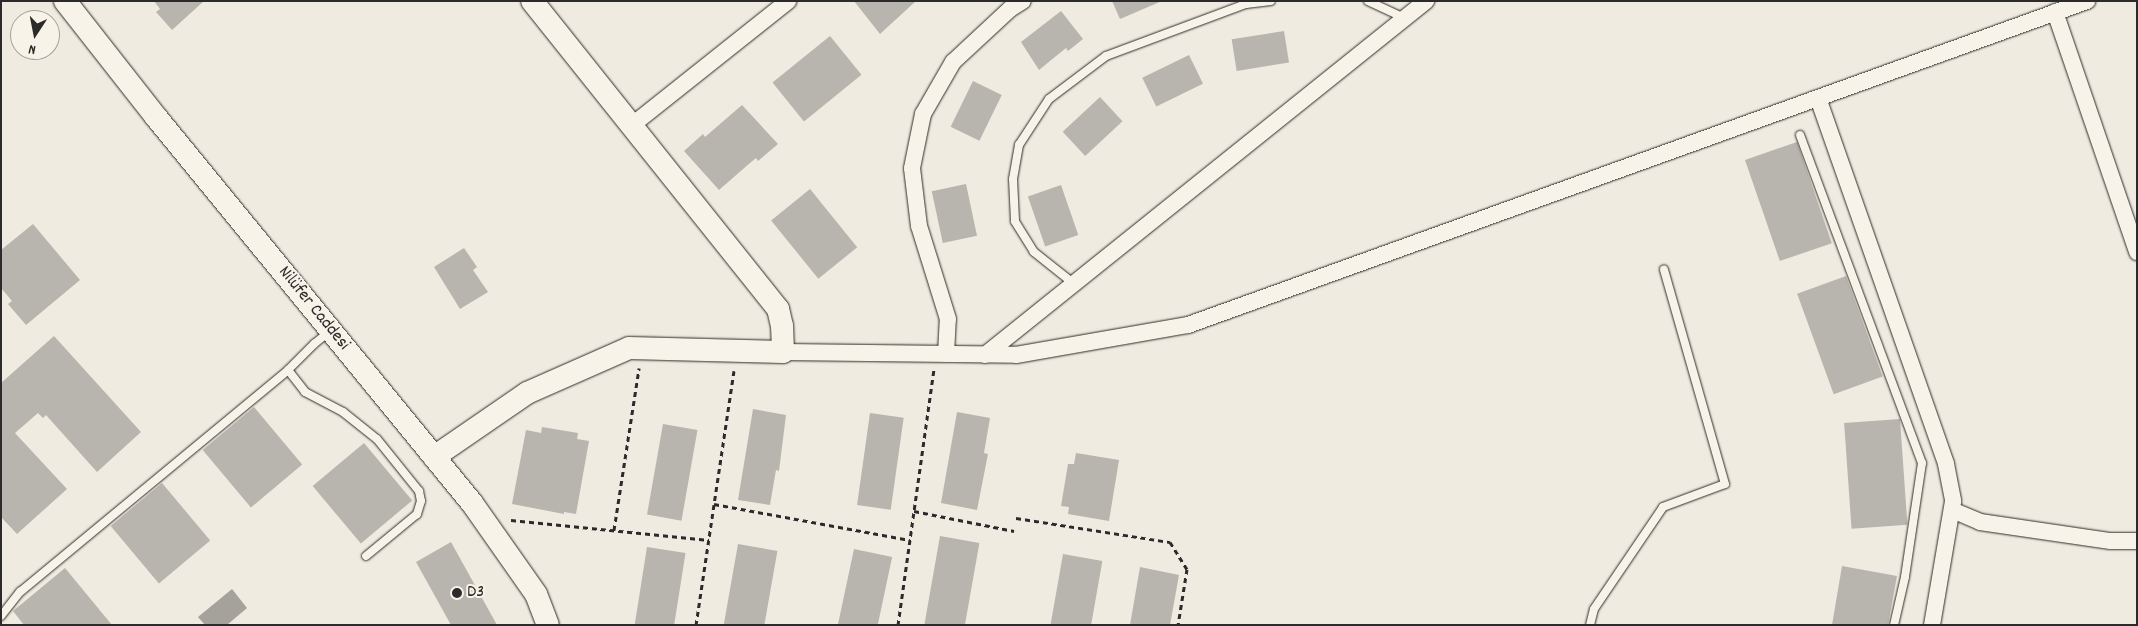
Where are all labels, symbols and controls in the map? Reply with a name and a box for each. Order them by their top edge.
north arrow [10,10,60,60]
text: N [27,38,38,59]
street label: Nilüfer Caddesi [272,262,354,356]
place label: D3 [467,582,484,604]
marker: D3 [451,587,463,599]

